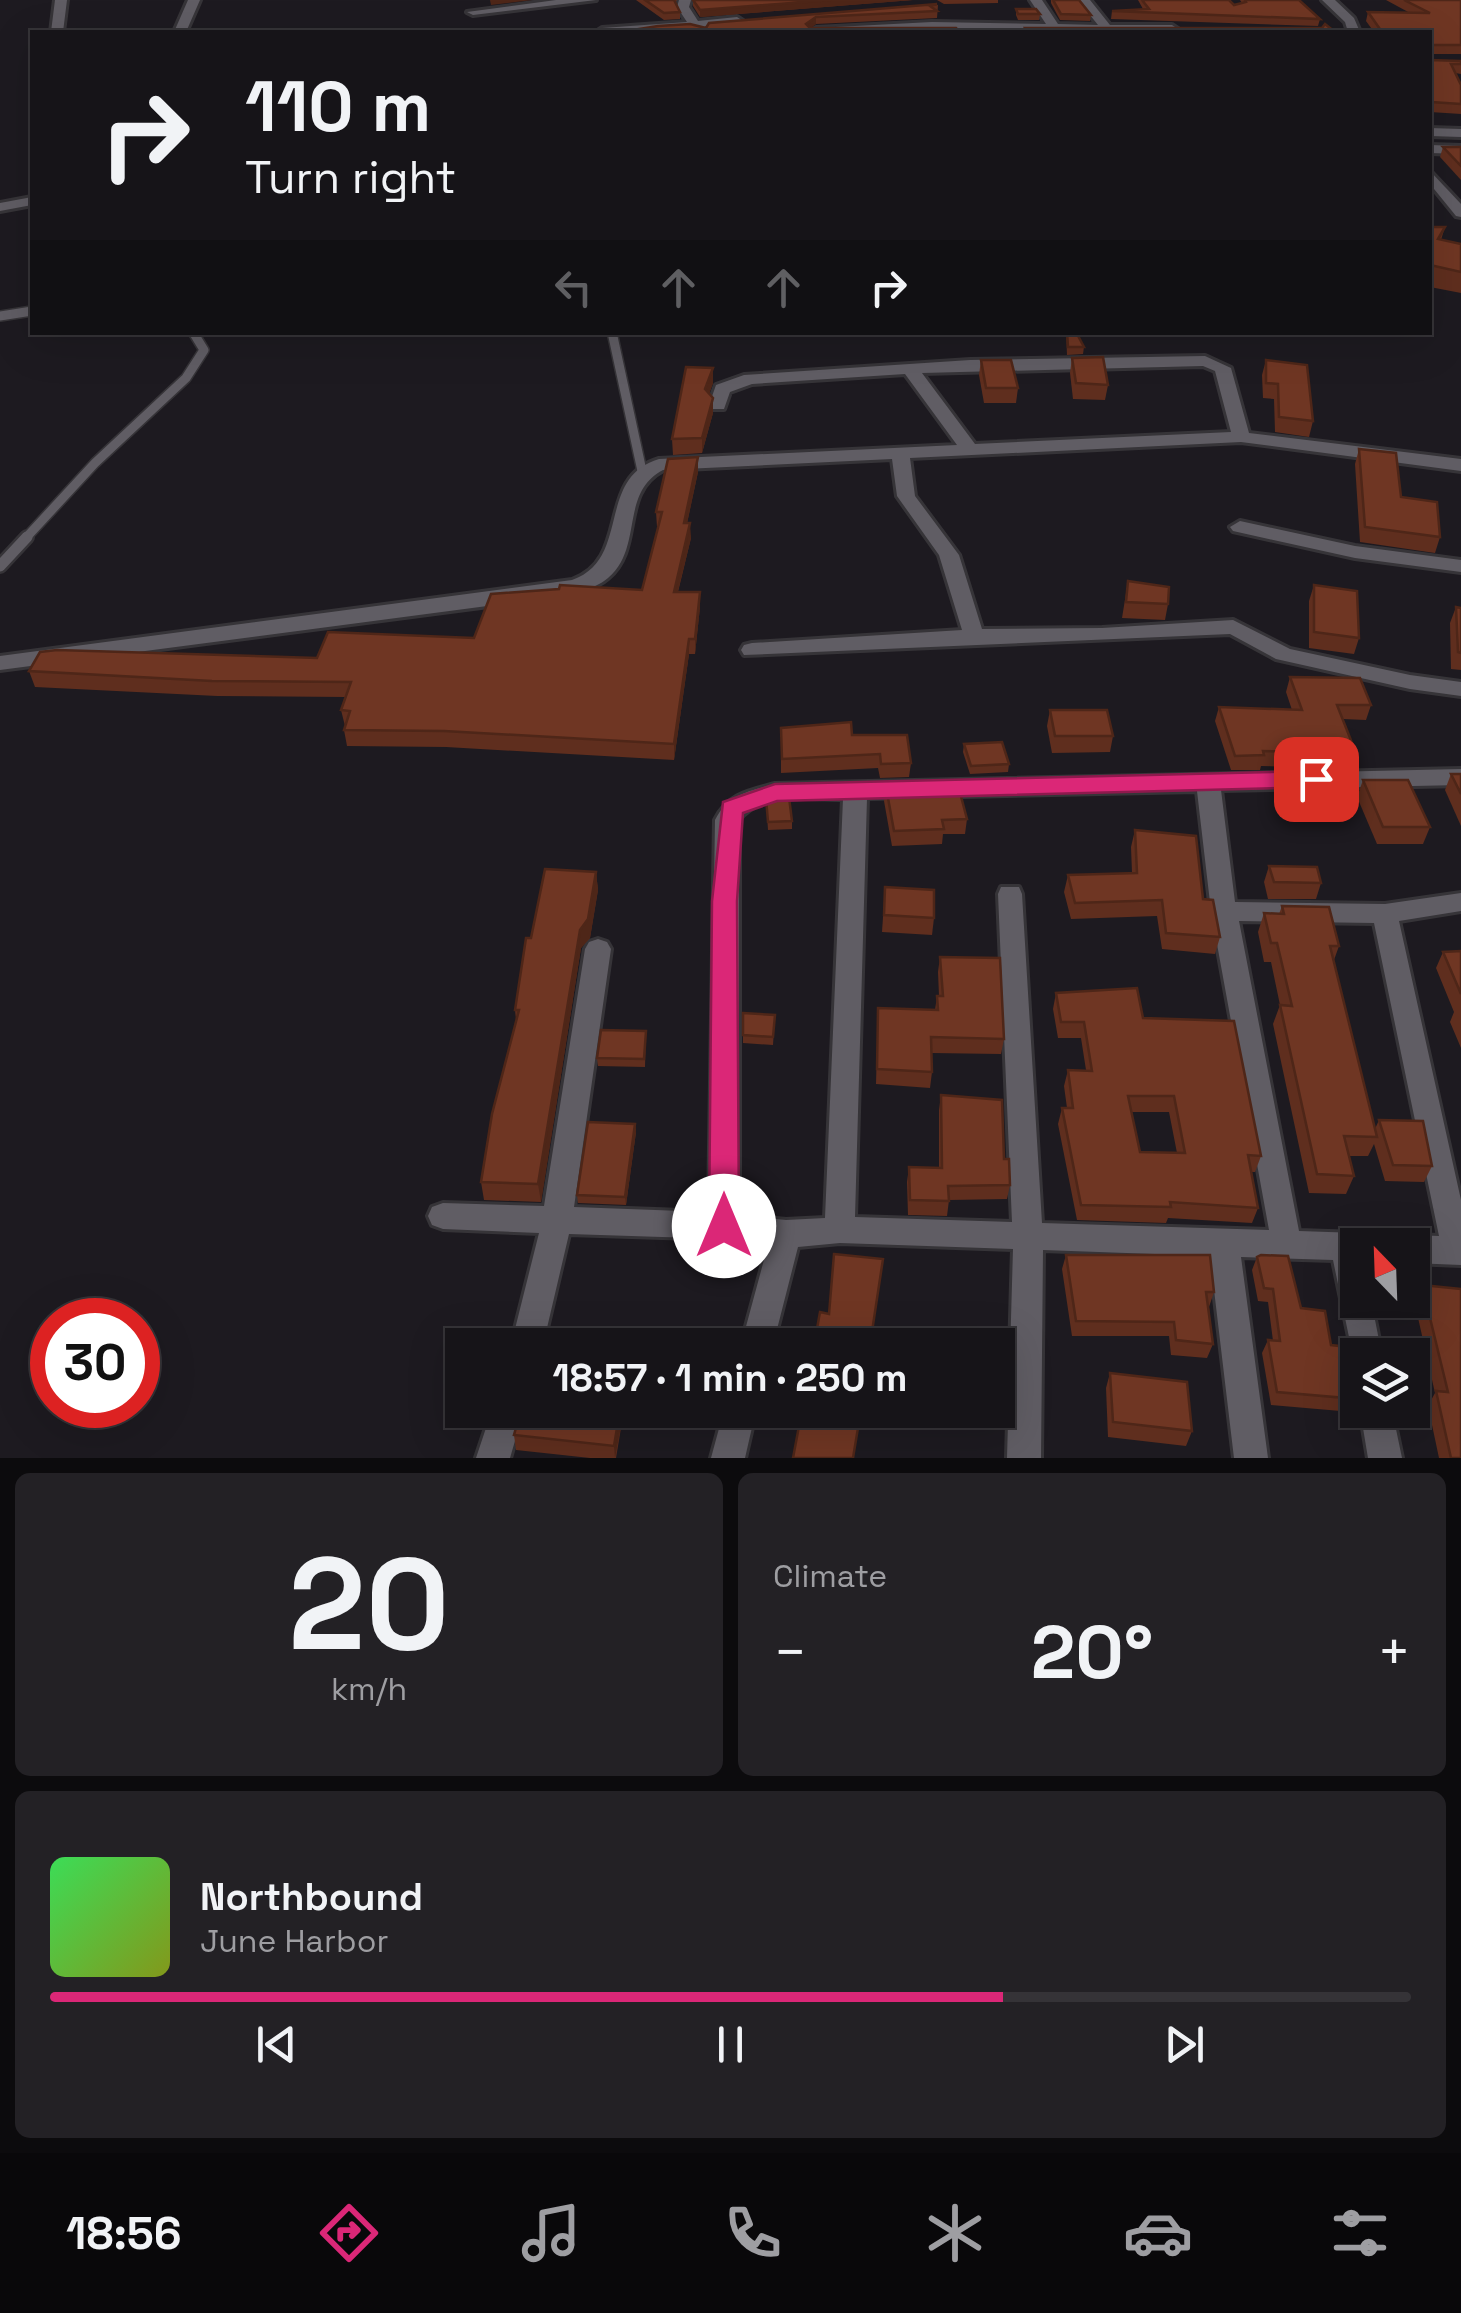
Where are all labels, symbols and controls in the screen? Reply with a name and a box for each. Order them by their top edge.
text: 110 m [245,62,431,151]
icon: right [80,70,210,200]
text: Turn right [245,149,456,206]
icon: left [546,260,601,315]
icon: ahead [651,260,706,315]
icon: ahead [756,260,811,315]
icon: right [861,260,916,315]
pin [1274,737,1359,822]
icon: arrive [1289,752,1344,807]
position arrow [672,1174,776,1278]
north arrow [1340,1228,1430,1318]
map controls [1340,1228,1430,1428]
speed limit sign: 30 [30,1298,160,1428]
button: layers [1340,1338,1430,1428]
text: 18:57 · 1 min · 250 m [553,1354,907,1402]
text: 20 [288,1521,450,1687]
text: Climate [773,1556,887,1596]
text: 20° [1031,1604,1153,1700]
text: − [773,1617,807,1687]
text: + [1377,1617,1411,1687]
text: km/h [331,1669,407,1709]
text: Northbound [200,1873,423,1921]
text: June Harbor [200,1921,388,1961]
icon: previous [249,2017,304,2072]
icon: pause [703,2017,758,2072]
icon: next [1157,2017,1212,2072]
icon: directions [314,2198,384,2268]
icon: music [516,2198,586,2268]
icon: phone [718,2198,788,2268]
icon: climate [920,2198,990,2268]
icon: car [1123,2198,1193,2268]
icon: filters [1325,2198,1395,2268]
text: 18:56 [66,2205,182,2262]

